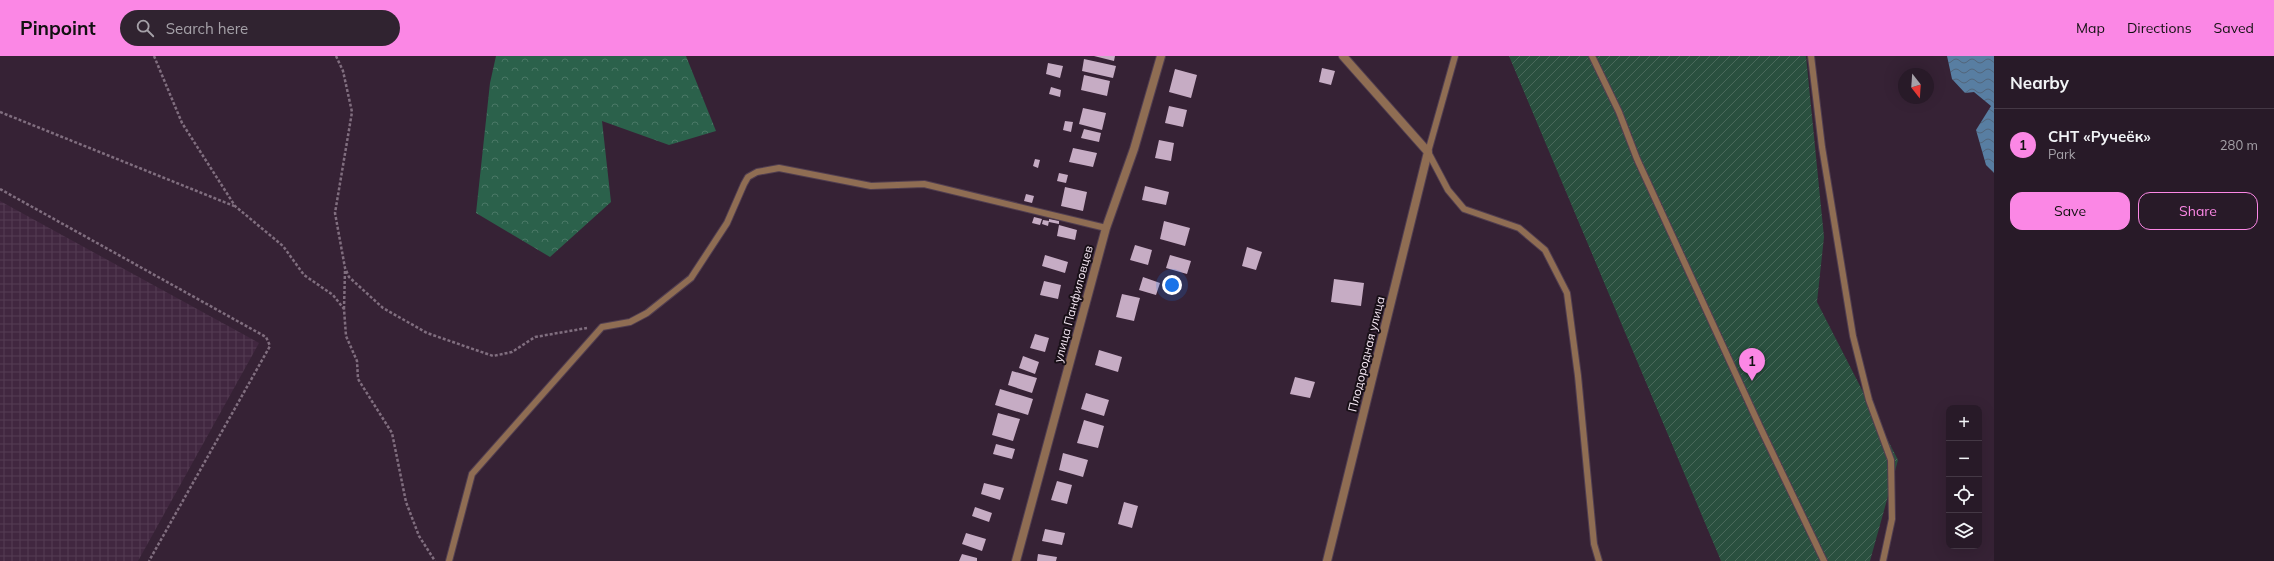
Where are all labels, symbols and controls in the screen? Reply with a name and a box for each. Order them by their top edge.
search box [120,10,400,46]
text: Pinpoint [20,16,96,40]
icon: search [134,17,156,39]
text: Search here [166,19,248,38]
text: Map [2076,19,2105,37]
text: Directions [2127,19,2192,37]
text: Saved [2214,19,2254,37]
north arrow [1898,68,1934,104]
text: Nearby [2010,72,2069,93]
text: СНТ «Ручеёк» [2048,127,2151,146]
text: 1 [2019,137,2027,153]
text: 280 m [2220,137,2258,153]
text: Park [2048,146,2075,162]
button: Save [2010,192,2130,230]
button: Share [2138,192,2258,230]
street label: улица Панфиловцев [1050,244,1096,364]
your location [1162,275,1182,295]
street label: Плодородная улица [1344,295,1388,413]
pin: 1 [1739,348,1765,381]
map controls [1946,405,1982,549]
button: + [1946,405,1982,441]
button: − [1946,441,1982,477]
button: locate [1946,477,1982,513]
button: layers [1946,513,1982,549]

